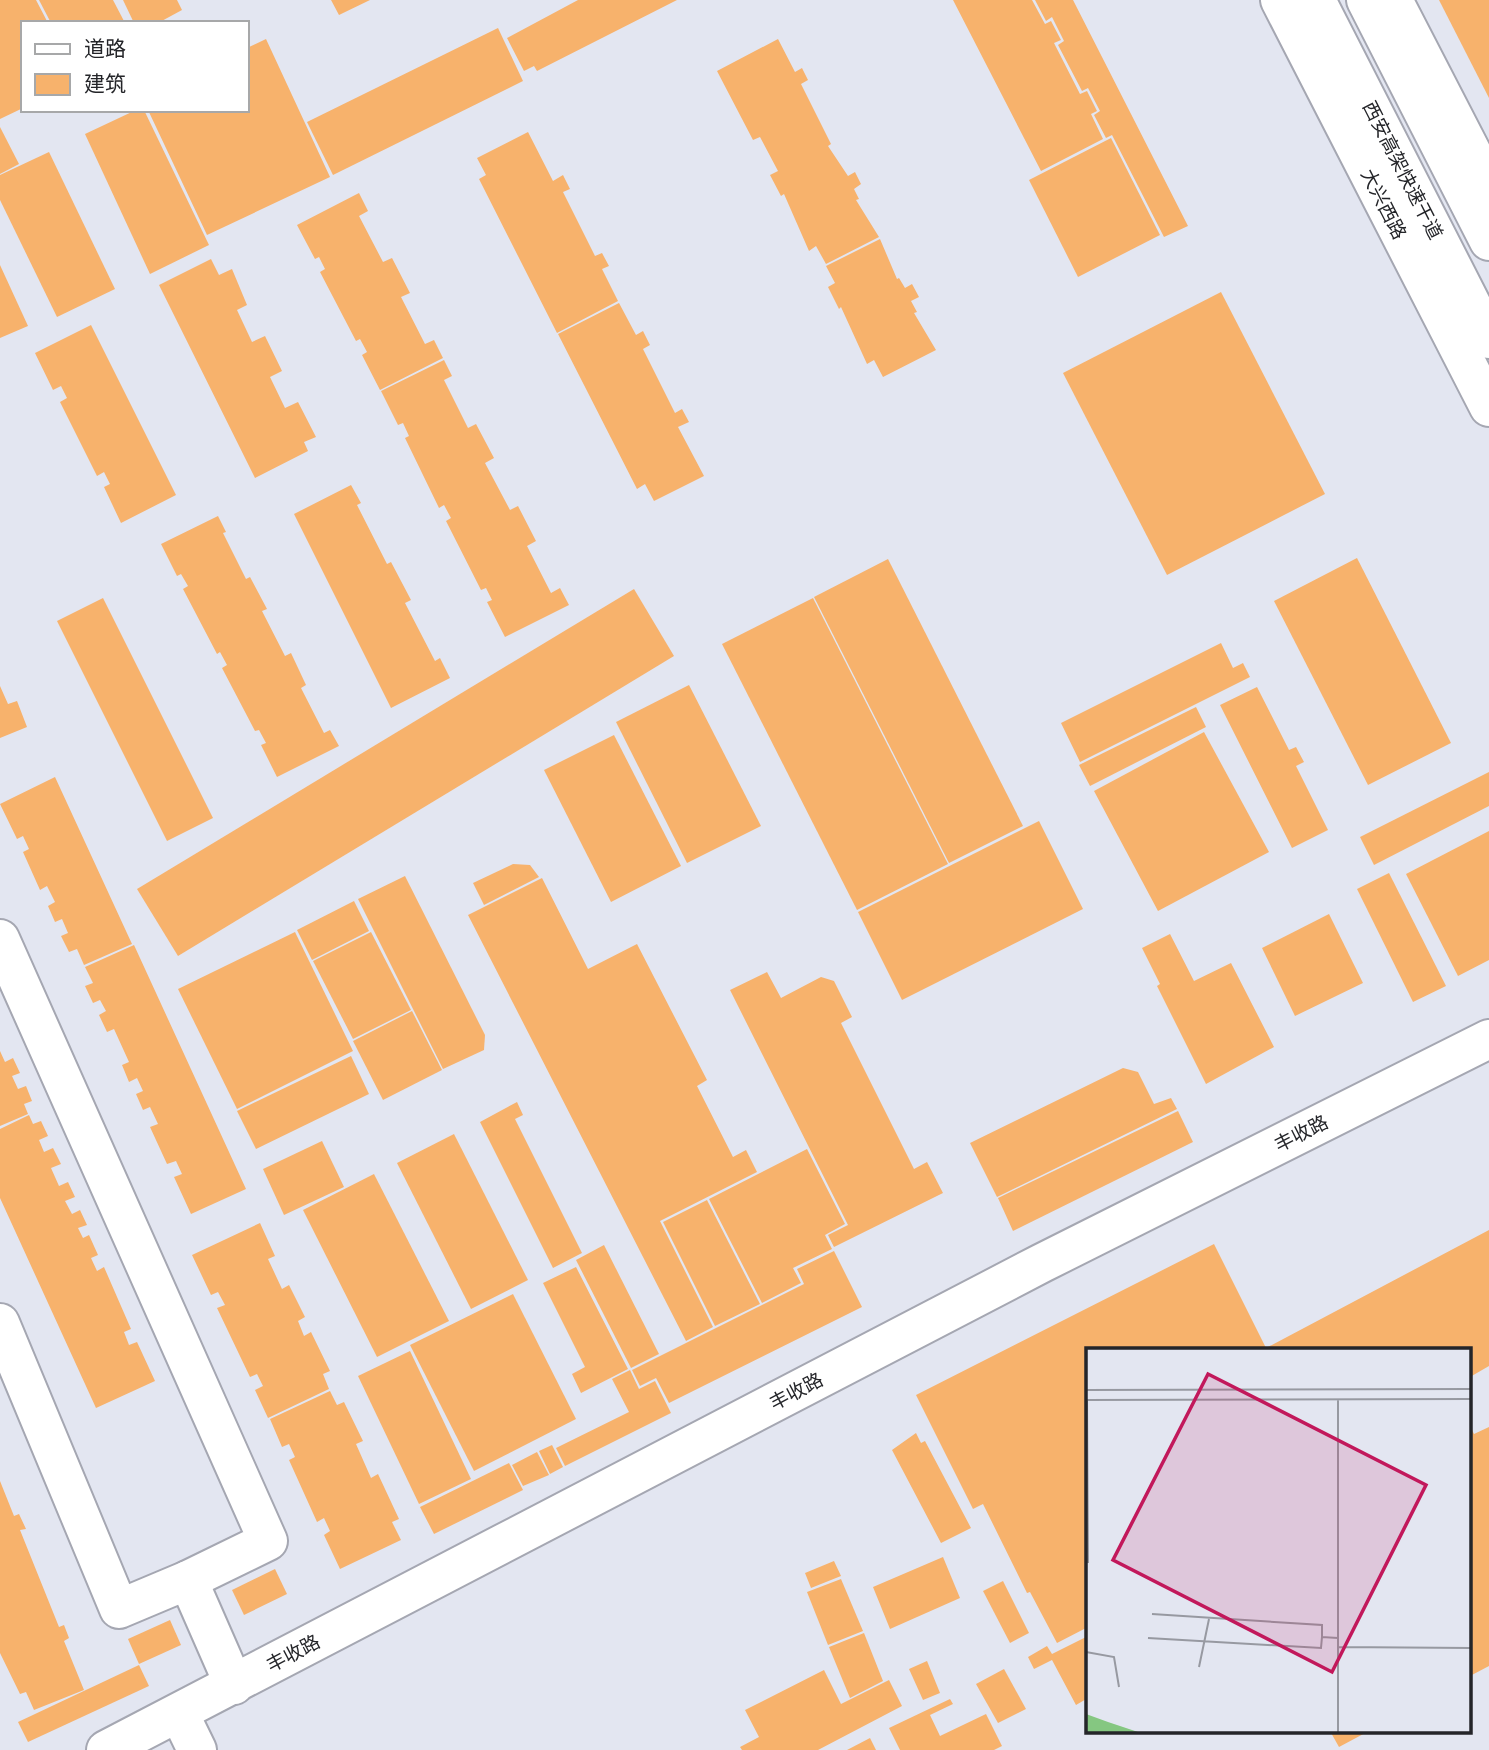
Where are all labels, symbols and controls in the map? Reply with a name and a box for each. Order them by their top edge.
legend [21,21,248,112]
text: 道路 [84,37,126,61]
text: 建筑 [84,72,126,96]
street label: 西安高架快速干道 [1358,98,1446,243]
street label: 大兴西路 [1356,166,1410,243]
street label: 丰收路 [1271,1111,1332,1157]
inset map [1086,1348,1472,1732]
street label: 丰收路 [766,1369,827,1415]
street label: 丰收路 [263,1631,324,1677]

